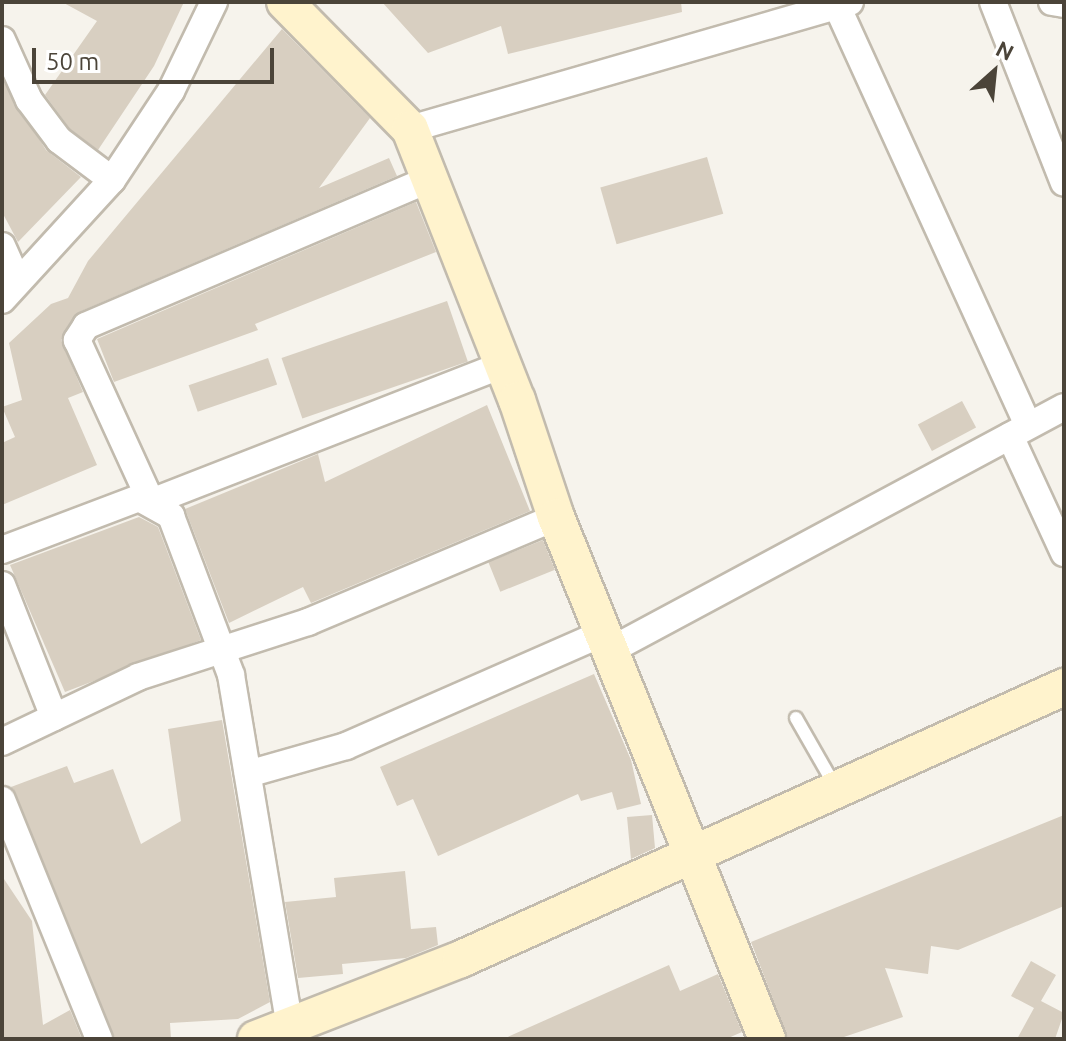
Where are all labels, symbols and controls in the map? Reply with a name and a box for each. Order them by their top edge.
scale bar [36,32,278,82]
north arrow [954,32,1034,112]
text: N [992,35,1018,65]
text: 50 m [46,48,99,75]

